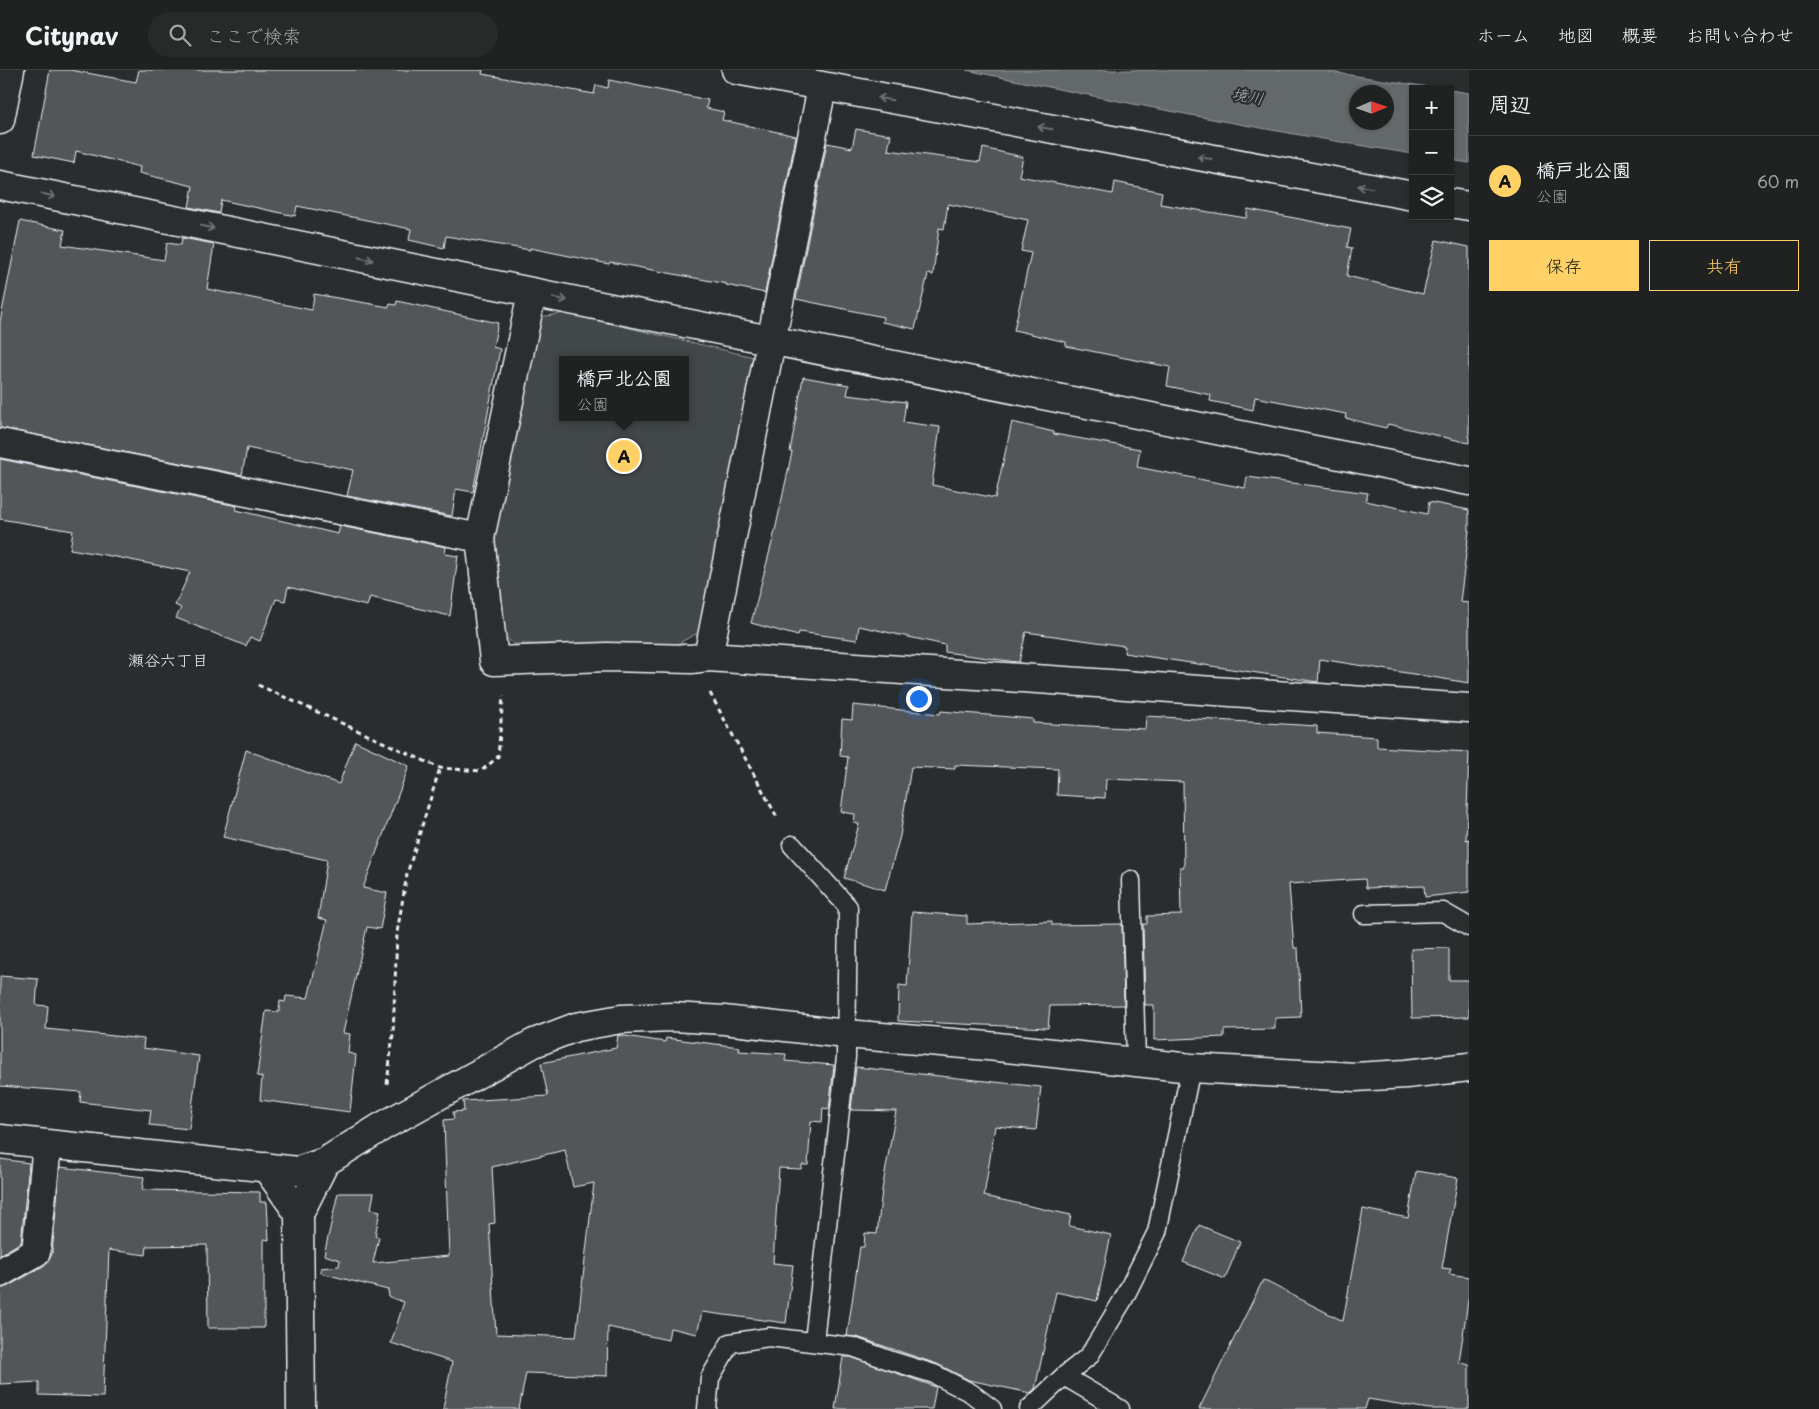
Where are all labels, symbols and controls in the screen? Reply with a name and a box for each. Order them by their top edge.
search box [148,12,498,57]
text: Citynav [25,17,118,53]
icon: search [166,21,194,49]
text: ここで検索 [206,21,301,49]
text: ホーム [1477,21,1530,48]
text: 地図 [1558,21,1594,48]
text: 概要 [1622,21,1658,48]
text: お問い合わせ [1686,21,1794,48]
water label: 境川 [1230,80,1266,110]
north arrow [1349,85,1394,130]
map controls [1409,85,1454,220]
button: + [1409,85,1454,130]
text: 周辺 [1489,87,1531,119]
one-way arrow [878,93,894,103]
one-way arrow [1038,123,1054,133]
button: − [1409,130,1454,175]
one-way arrow [1197,152,1213,162]
text: 橋戸北公園 [1536,155,1631,183]
text: A [1499,169,1511,193]
text: 60 m [1757,169,1799,193]
button: layers [1409,175,1454,220]
one-way arrow [1357,182,1373,192]
text: 公園 [1536,183,1568,207]
one-way arrow [39,191,55,200]
one-way arrow [199,223,215,232]
button: 保存 [1489,240,1639,291]
button: 共有 [1649,240,1799,291]
one-way arrow [358,255,374,265]
one-way arrow [551,294,567,304]
popup [559,356,689,421]
text: 橋戸北公園 [576,363,672,391]
text: 公園 [576,391,609,415]
pin: A [608,437,640,475]
district label: 瀬谷六丁目 [128,647,208,671]
your location [906,686,932,712]

